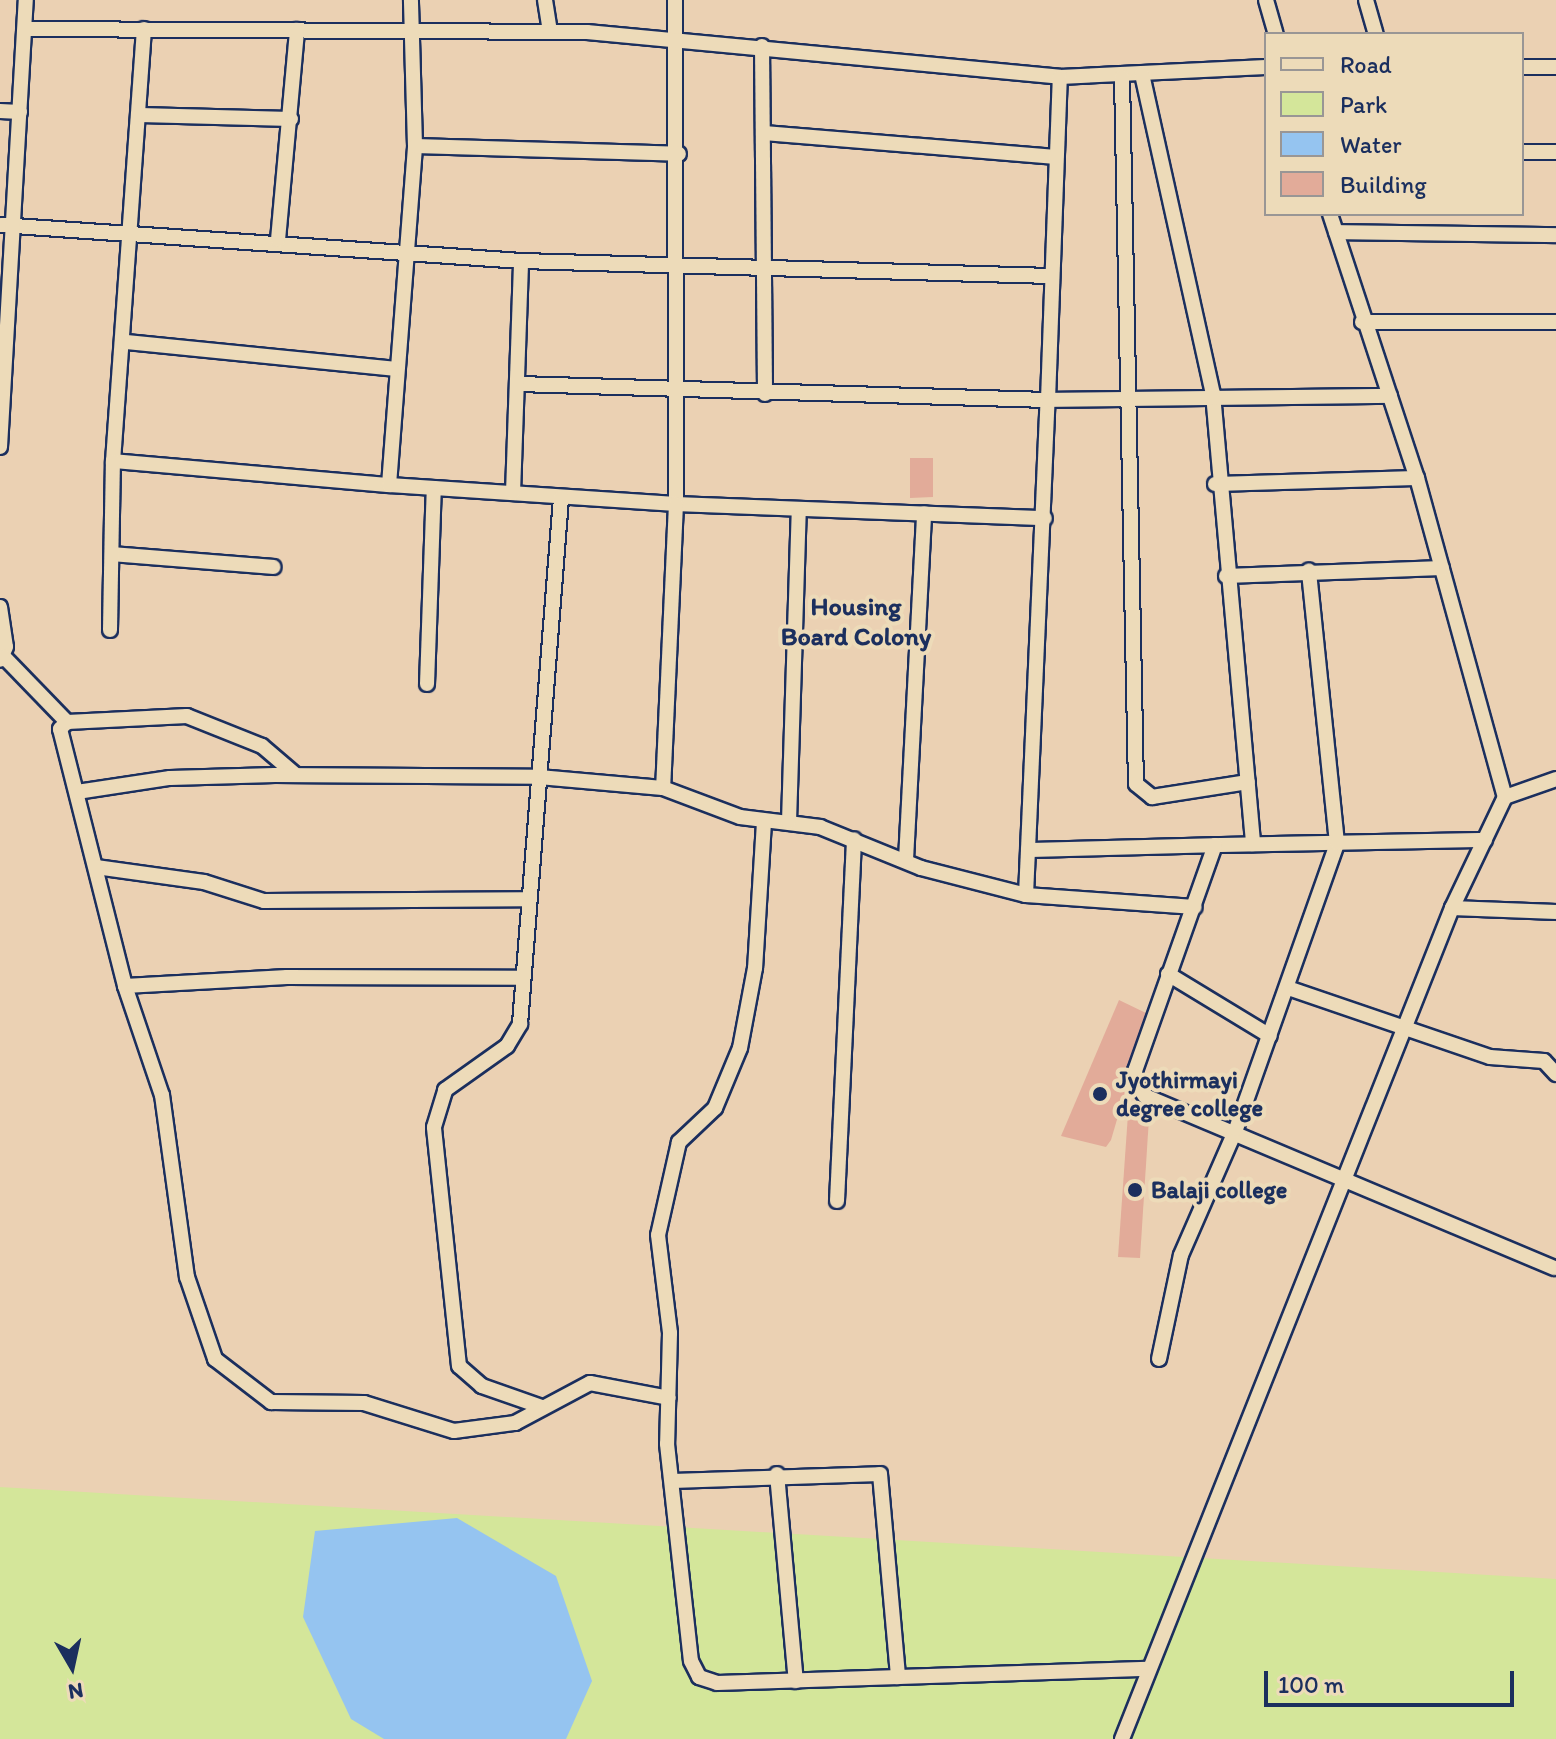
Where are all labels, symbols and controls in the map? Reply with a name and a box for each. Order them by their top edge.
legend [1264,32,1524,216]
text: Road [1340,50,1392,79]
text: Park [1340,90,1387,119]
text: Water [1340,130,1402,159]
text: Building [1340,170,1427,199]
district label: Housing Board Colony [781,591,931,652]
place label: Jyothirmayi degree college [1116,1066,1263,1122]
marker: Jyothirmayi degree college [1091,1085,1109,1103]
place label: Balaji college [1151,1176,1287,1204]
marker: Balaji college [1126,1181,1144,1199]
north arrow [32,1627,112,1707]
scale bar [1268,1655,1518,1705]
text: 100 m [1278,1670,1344,1699]
text: N [66,1677,85,1706]

